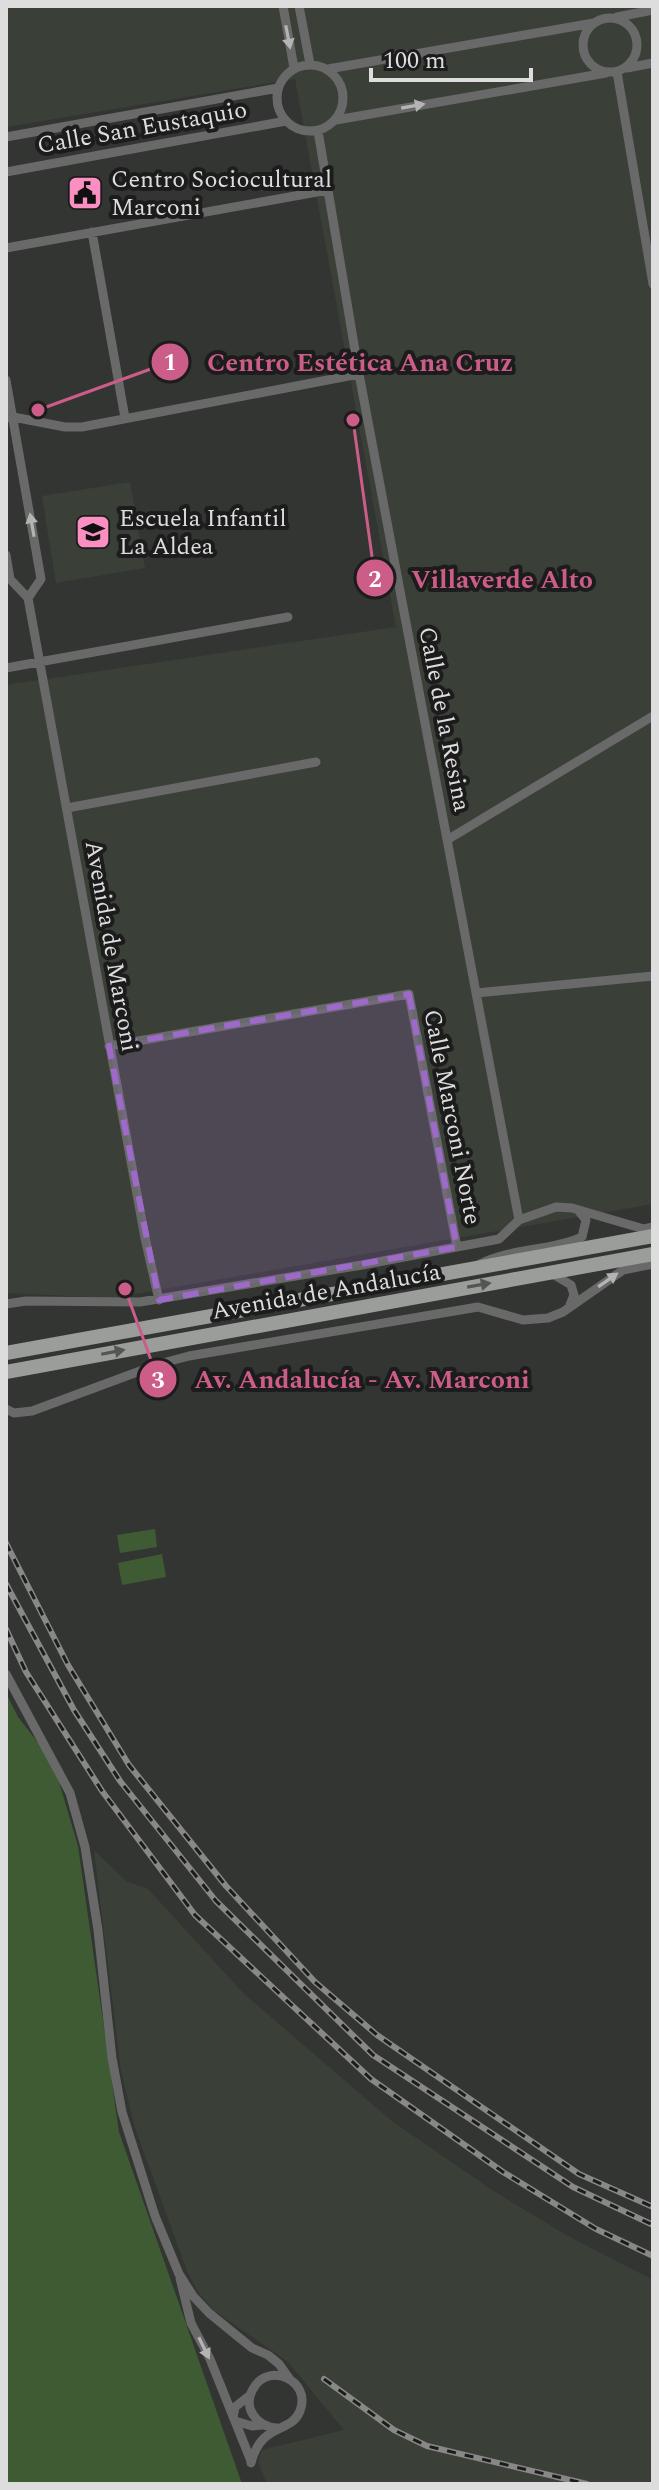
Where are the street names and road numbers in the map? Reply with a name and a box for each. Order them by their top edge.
street label: Calle San Eustaquio [34,92,250,164]
street label: Calle de la Resina [408,624,480,815]
street label: Avenida de Marconi [75,838,147,1055]
street label: Calle Marconi Norte [413,1006,491,1228]
street label: Avenida de Andalucía [209,1254,444,1330]

